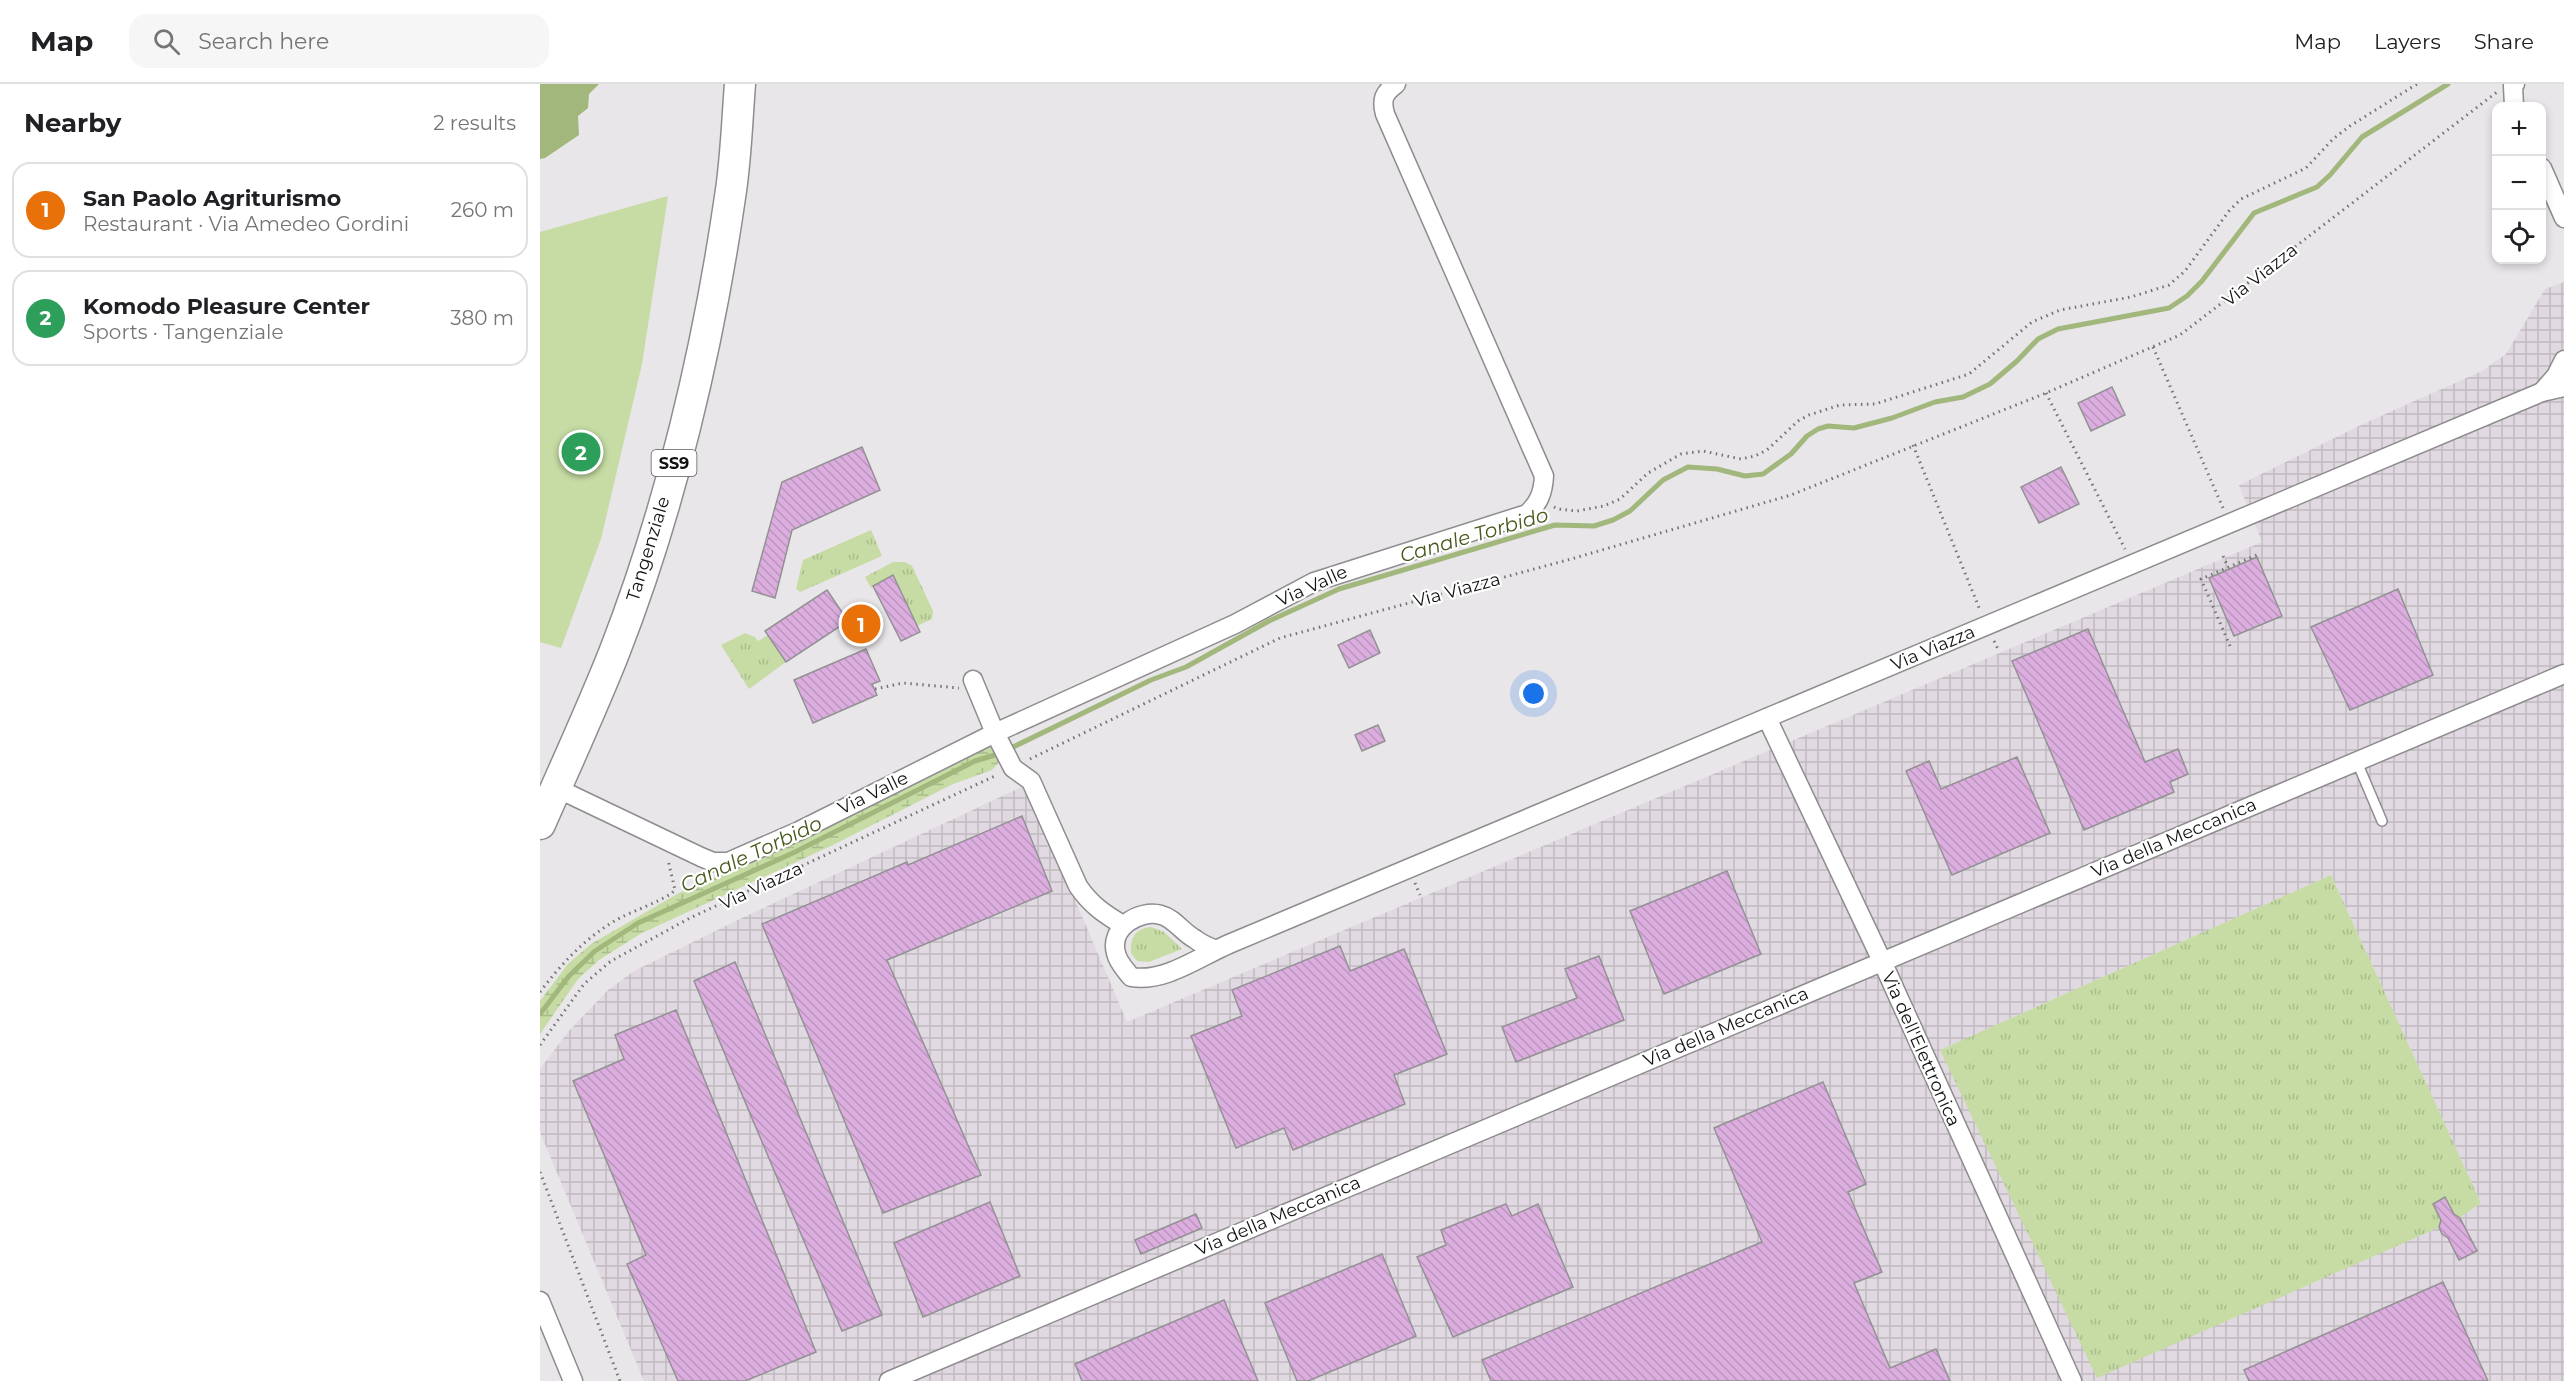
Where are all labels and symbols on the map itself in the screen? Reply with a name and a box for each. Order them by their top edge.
street label: Via Viazza [2218,239,2302,311]
pin: 2 [562,430,600,475]
road number: SS9 [652,450,696,476]
street label: Tangenziale [622,494,674,604]
water label: Canale Torbido [1397,502,1551,568]
street label: Via Valle [1273,561,1351,611]
street label: Via Viazza [1411,568,1503,612]
pin: 1 [842,602,880,646]
street label: Via Viazza [1888,620,1978,676]
your location [1519,679,1548,708]
street label: Via Valle [834,767,912,819]
street label: Via della Meccanica [2088,793,2260,883]
water label: Canale Torbido [677,811,825,897]
street label: Via Viazza [716,857,806,915]
street label: Via dell'Elettronica [1877,968,1965,1130]
street label: Via della Meccanica [1640,982,1812,1072]
street label: Via della Meccanica [1192,1171,1364,1261]

